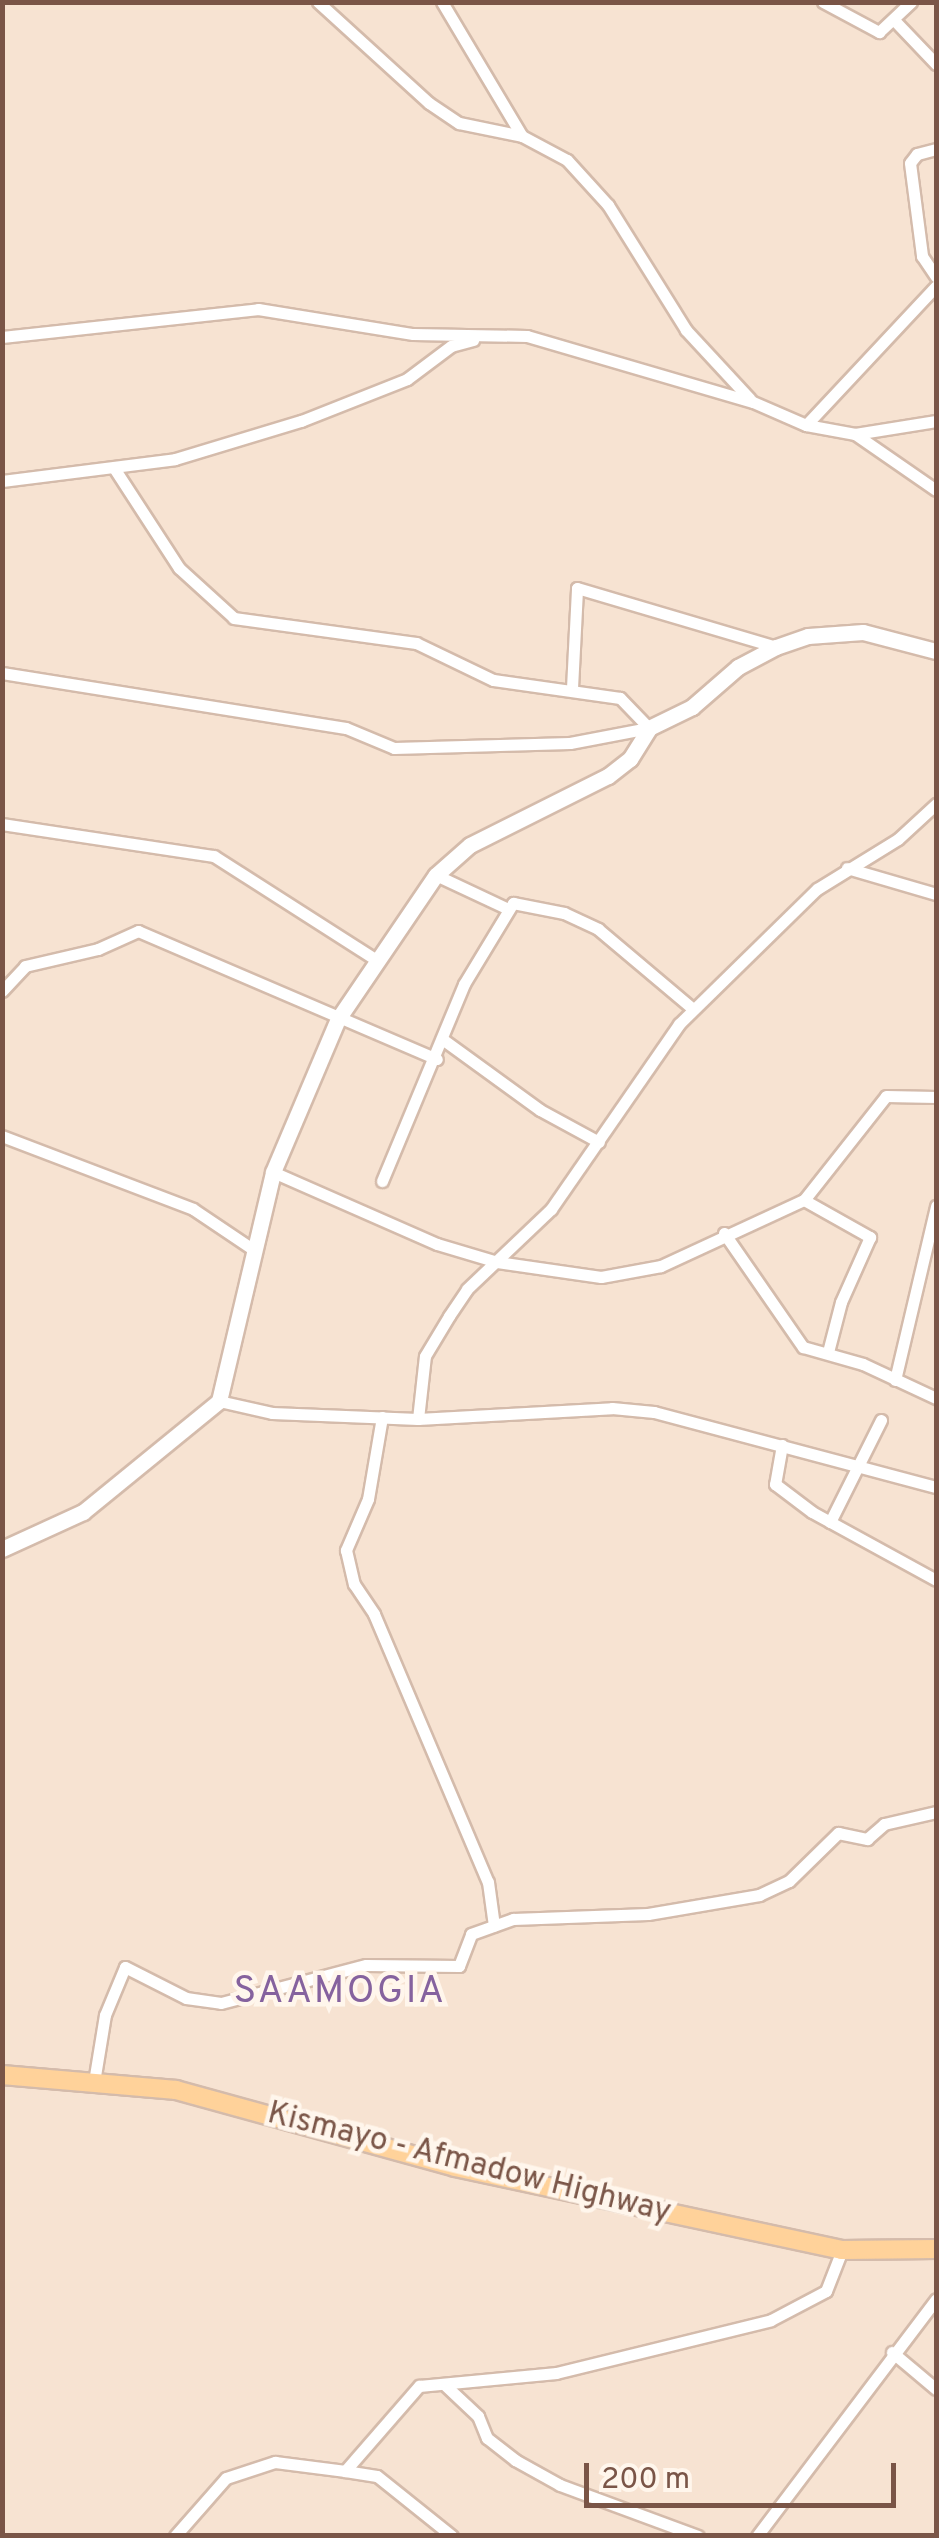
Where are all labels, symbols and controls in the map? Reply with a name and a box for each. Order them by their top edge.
district label: SAAMOGIA [234,1970,446,2016]
street label: Kismayo - Afmadow Highway [263,2095,675,2233]
scale bar [589,2443,902,2505]
text: 200 m [601,2462,690,2499]

